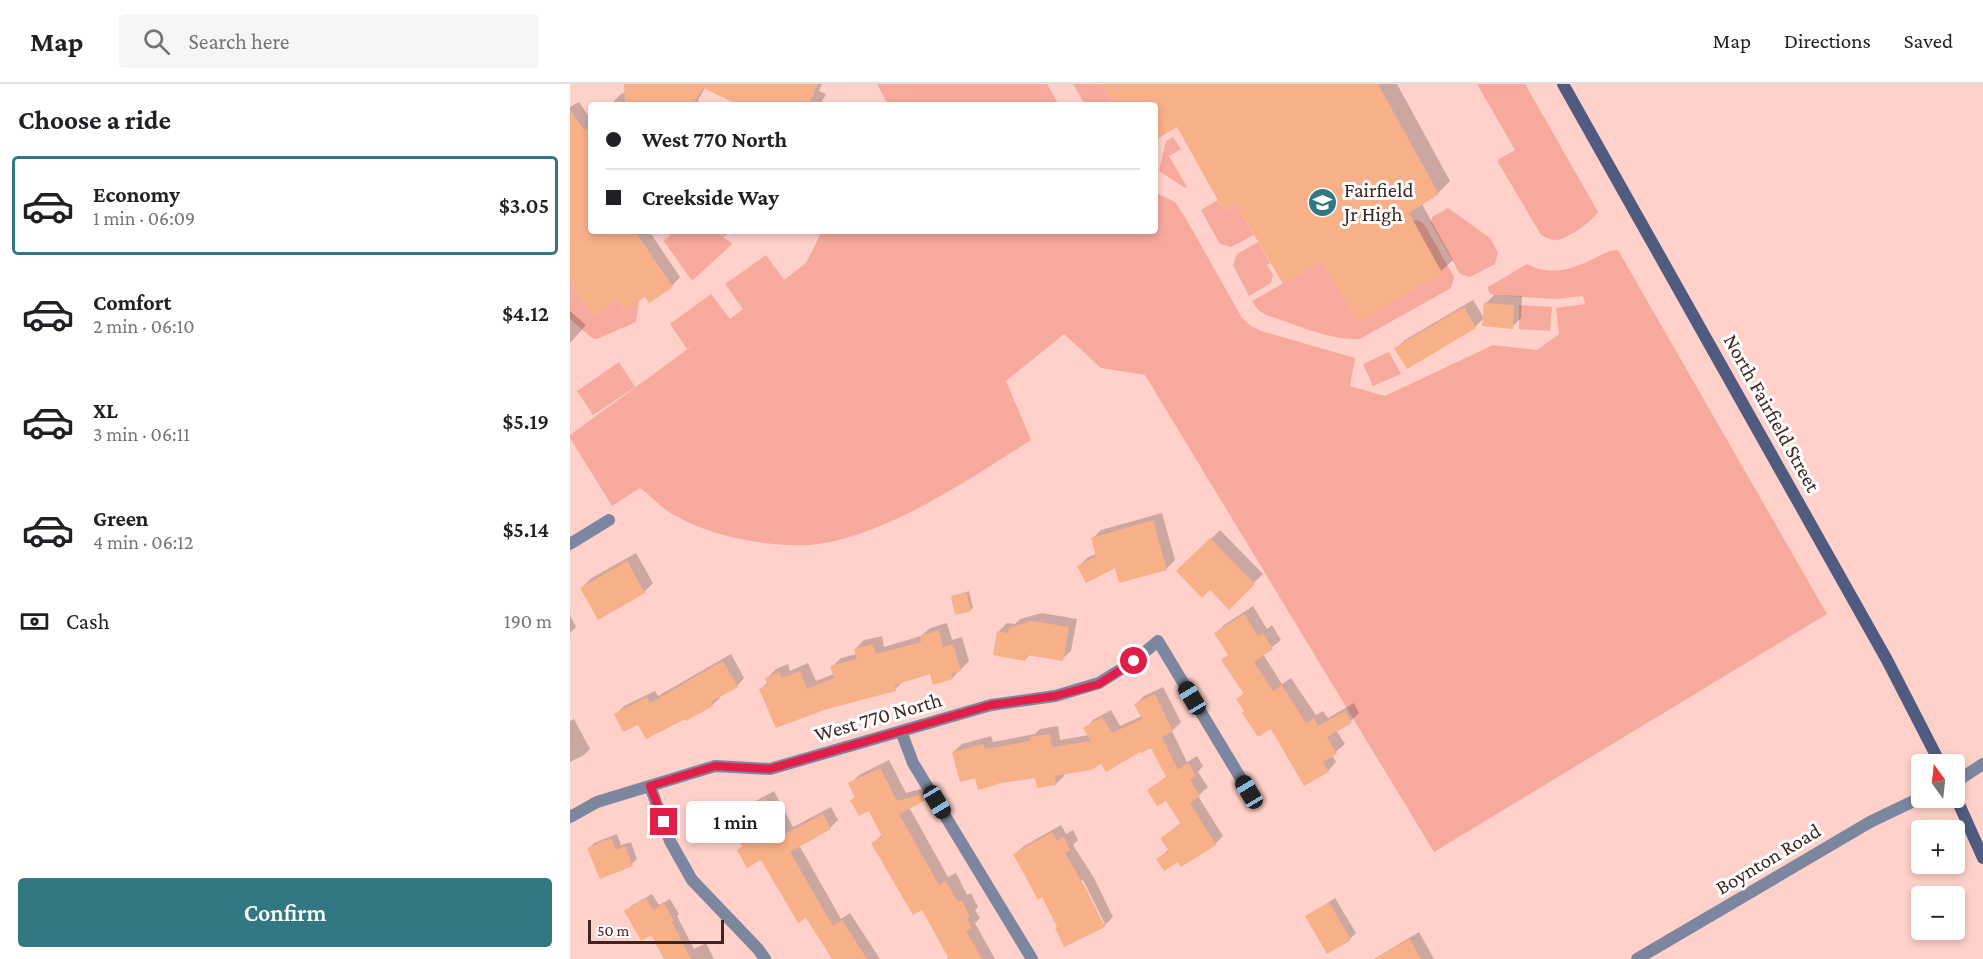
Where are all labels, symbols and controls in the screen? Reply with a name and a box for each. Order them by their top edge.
search box [119,14,539,68]
icon: search [140,25,173,58]
text: Map [30,26,83,57]
text: Search here [188,29,289,54]
text: Map [1713,29,1751,53]
text: Directions [1784,29,1871,53]
text: Saved [1904,29,1953,53]
text: Choose a ride [18,105,171,135]
text: West 770 North [642,127,787,152]
place label: Fairfield Jr High [1342,178,1414,226]
icon: car [21,179,75,233]
text: Economy [93,182,180,207]
text: Creekside Way [642,185,779,210]
school or university icon: Fairfield Jr High [1307,186,1339,218]
text: $3.05 [499,193,549,218]
text: 1 min · 06:09 [93,207,195,229]
icon: car [21,287,75,341]
text: Comfort [93,290,171,315]
text: $4.12 [502,301,549,326]
text: 2 min · 06:10 [93,315,195,337]
street label: North Fairfield Street [1719,330,1826,497]
icon: car [21,395,75,449]
text: XL [93,398,118,423]
text: $5.19 [503,409,549,434]
text: 3 min · 06:11 [93,423,190,445]
icon: car [21,503,75,557]
text: Green [93,506,149,531]
text: $5.14 [503,517,549,542]
text: 4 min · 06:12 [93,531,194,553]
icon: cash [18,605,51,638]
text: Cash [66,609,110,634]
text: 190 m [504,610,552,632]
route start [1120,647,1147,674]
car [1175,678,1209,718]
street label: West 770 North [812,687,944,747]
north arrow [1911,754,1965,808]
map controls [1911,754,1965,940]
car [1232,772,1266,812]
car [920,782,954,822]
callout: 1 min [685,801,784,843]
route end [650,808,677,835]
text: 1 min [713,811,758,833]
street label: Boynton Road [1711,818,1825,900]
button: + [1911,820,1965,874]
button: Confirm [18,878,552,947]
button: − [1911,886,1965,940]
scale bar [588,917,724,944]
text: 50 m [597,922,629,939]

